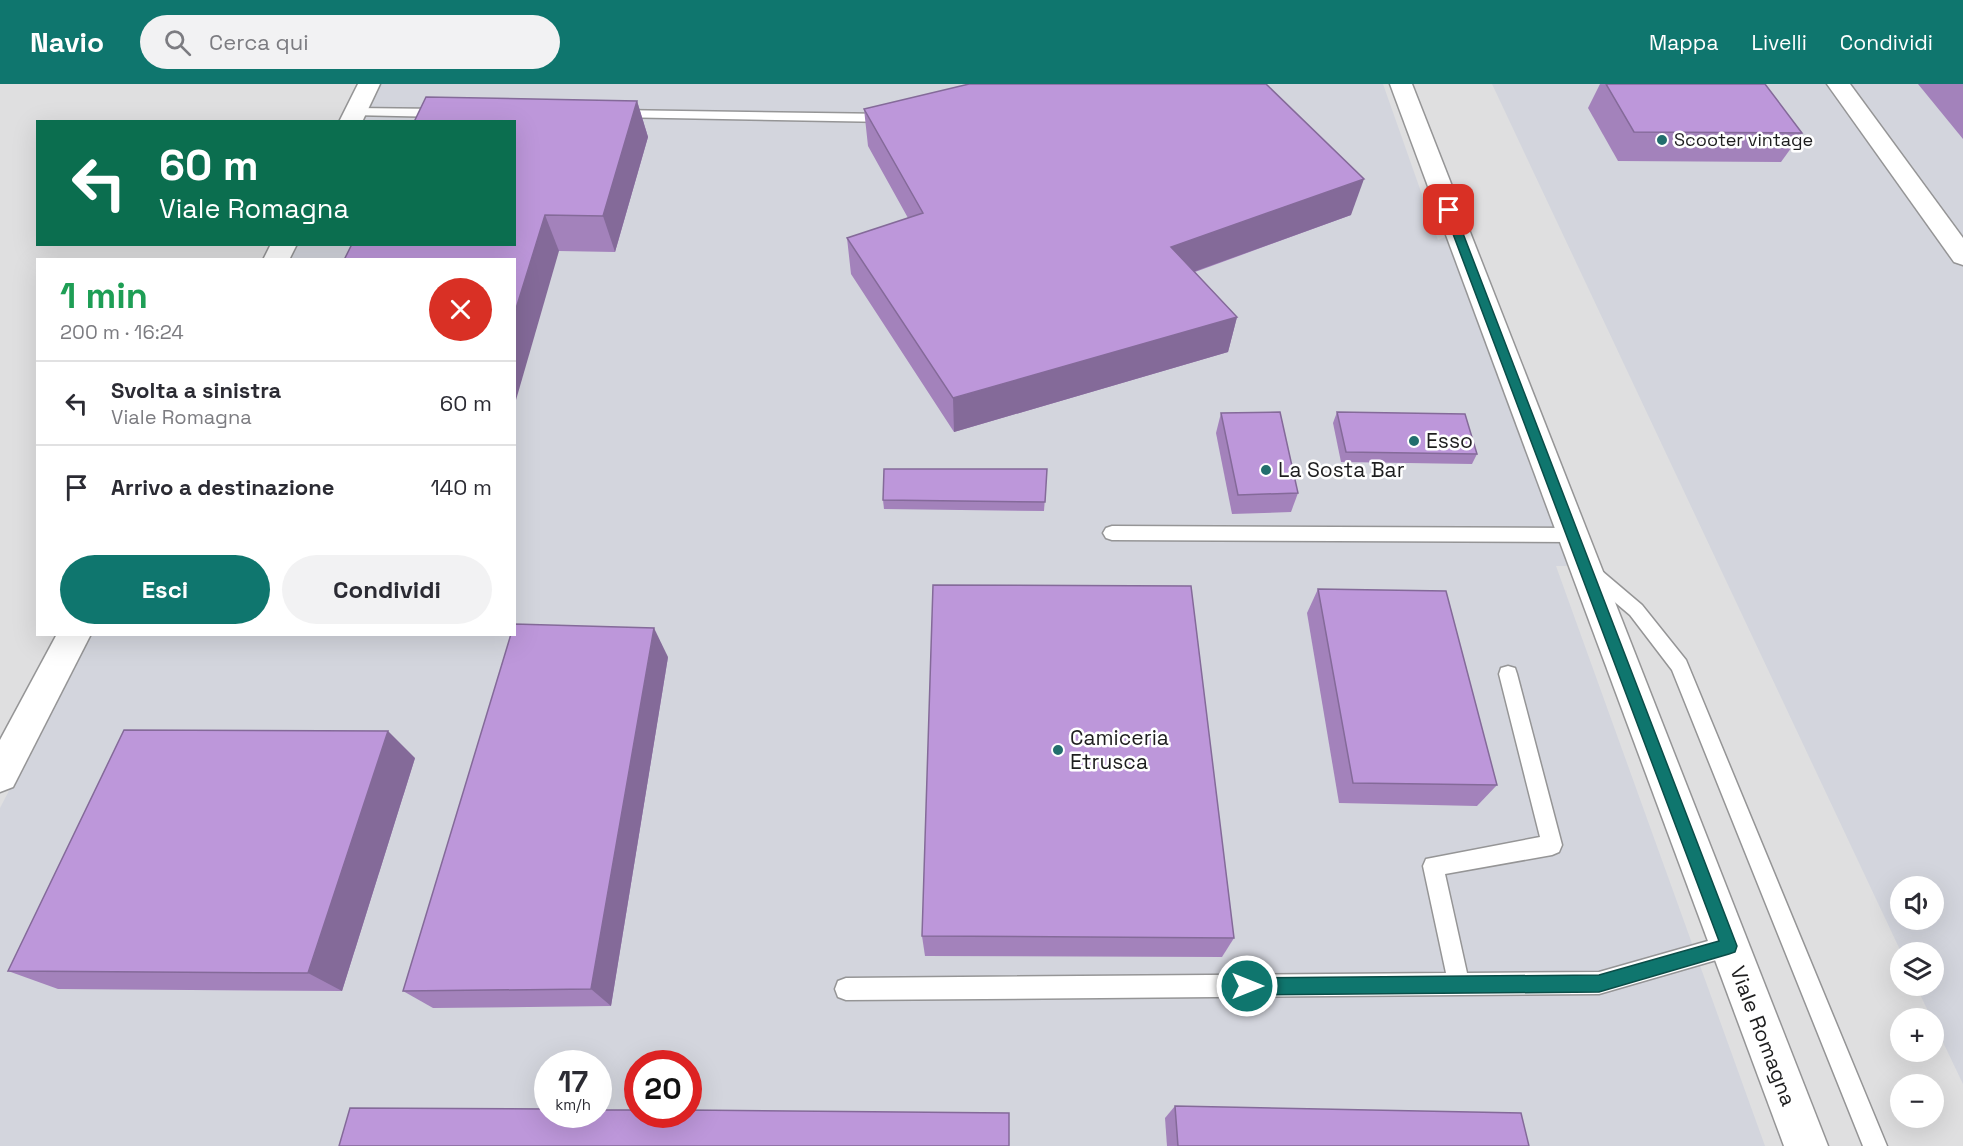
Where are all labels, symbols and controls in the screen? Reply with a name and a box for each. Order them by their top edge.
search box [140,15,560,69]
text: Navio [30,24,104,60]
icon: search [161,26,194,59]
text: Cerca qui [209,28,309,56]
text: Mappa [1649,29,1718,56]
text: Livelli [1751,29,1807,56]
text: Condividi [1840,29,1933,56]
place label: Scooter vintage [1674,128,1813,151]
marker: Scooter vintage [1655,133,1669,147]
text: 60 m [159,139,259,192]
icon: left [60,144,138,222]
pin [1423,184,1474,235]
text: Viale Romagna [159,191,349,226]
icon: arrive [1432,193,1465,226]
text: 1 min [60,273,148,319]
button: close [429,278,492,341]
text: 200 m · 16:24 [60,319,184,345]
text: Svolta a sinistra [111,376,281,404]
icon: left [60,387,93,420]
text: 60 m [440,389,492,417]
text: Viale Romagna [111,404,252,430]
place label: Esso [1426,427,1473,454]
marker: Esso [1407,434,1421,448]
place label: La Sosta Bar [1278,456,1405,483]
marker: La Sosta Bar [1259,463,1273,477]
icon: arrive [60,471,93,504]
text: Arrivo a destinazione [111,473,334,501]
text: 140 m [430,473,492,501]
button: Esci [60,555,270,624]
button: Condividi [282,555,492,624]
place label: Camiceria Etrusca [1070,724,1169,775]
marker: Camiceria Etrusca [1051,743,1065,757]
map controls [1890,876,1944,1128]
button: sound [1890,876,1944,930]
button: layers [1890,942,1944,996]
position arrow [1215,954,1279,1018]
street label: Viale Romagna [1724,962,1803,1110]
button: + [1890,1008,1944,1062]
speed limit sign: 20 [624,1050,702,1128]
text: 17 [558,1062,588,1101]
button: − [1890,1074,1944,1128]
text: km/h [555,1095,591,1114]

